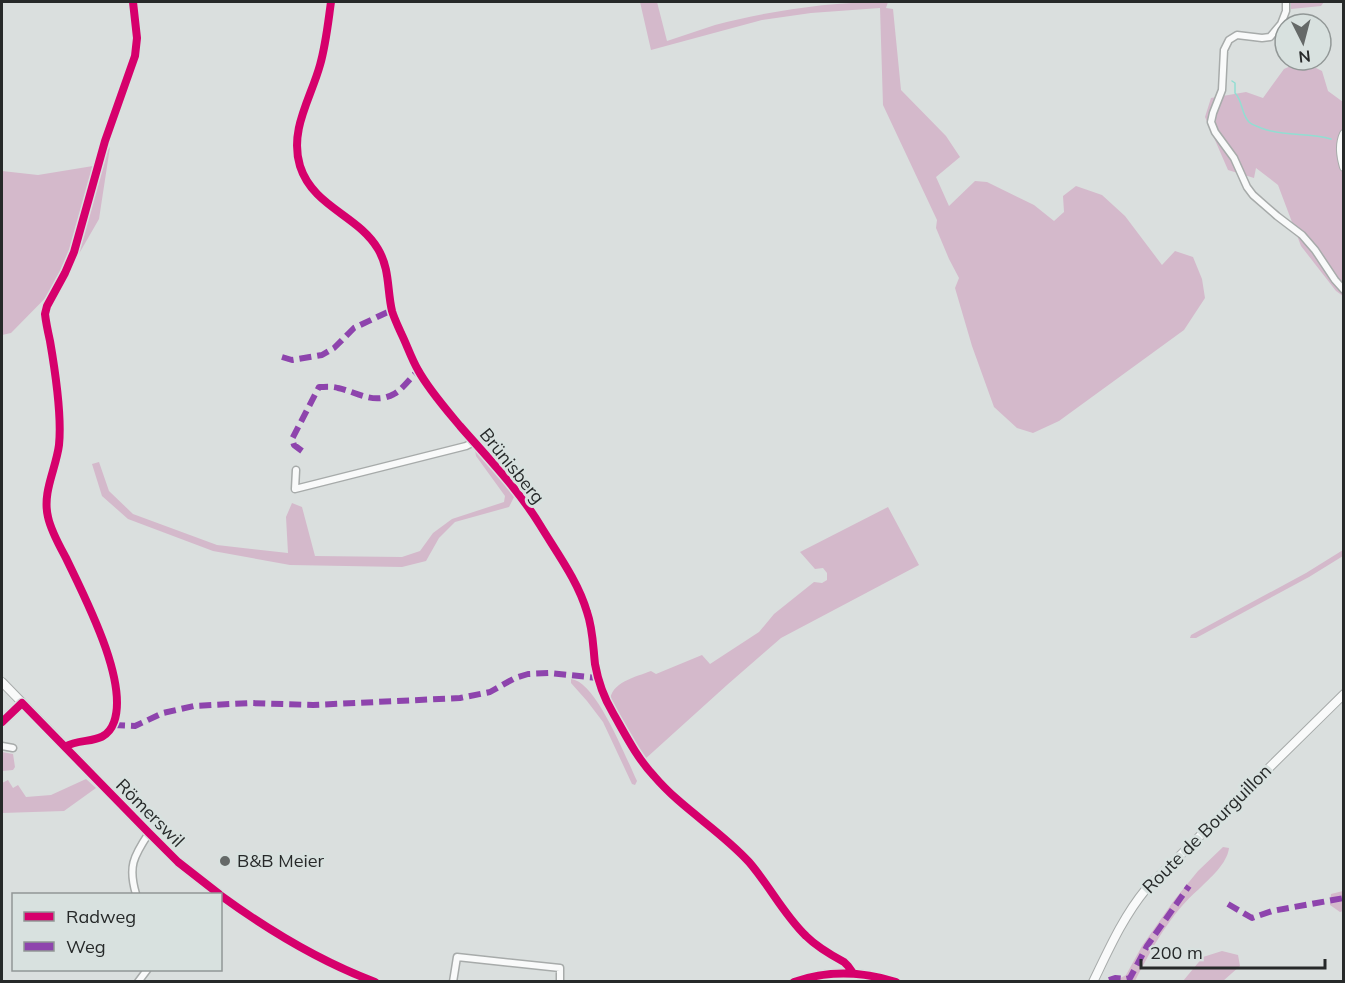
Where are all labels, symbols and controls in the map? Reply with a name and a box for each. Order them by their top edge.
north arrow [1273,12,1333,72]
text: N [1298,46,1312,67]
street label: Brünisberg [475,423,550,508]
street label: Route de Bourguillon [1137,759,1276,898]
street label: Römerswil [111,774,189,852]
place label: B&B Meier [237,849,325,872]
marker: B&B Meier [218,854,232,868]
legend [12,893,222,971]
text: Radweg [66,905,136,928]
scale bar [1141,932,1326,970]
text: Weg [66,935,106,958]
text: 200 m [1150,941,1203,964]

